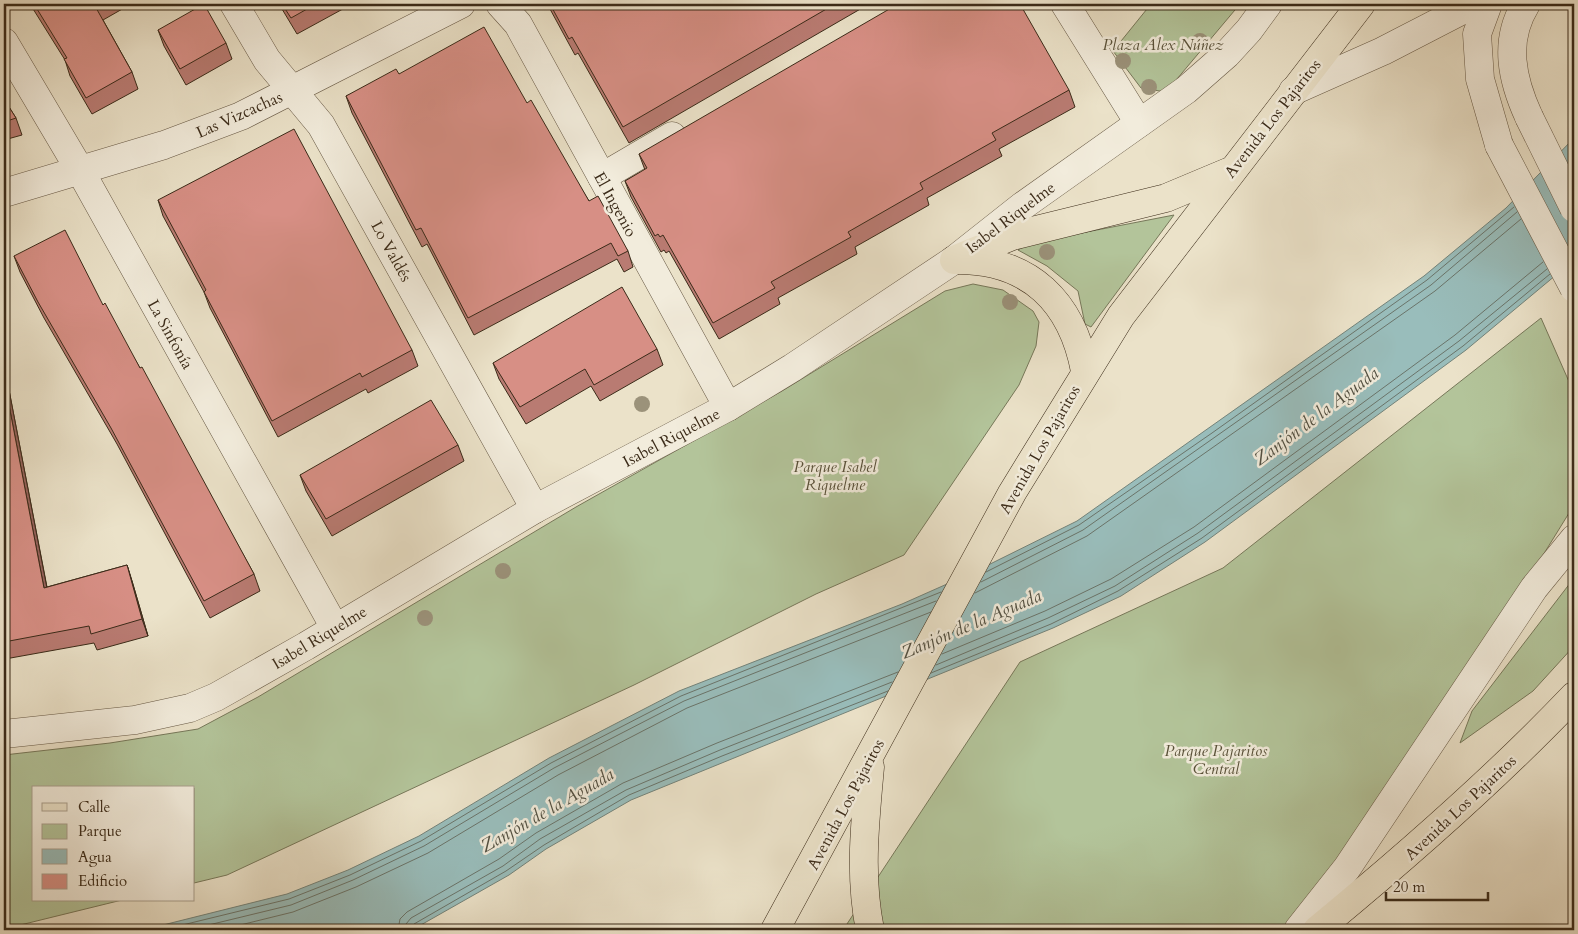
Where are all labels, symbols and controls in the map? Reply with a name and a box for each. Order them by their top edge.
park label: Plaza Alex Núñez [1103,34,1224,56]
street label: Avenida Los Pajaritos [1219,55,1326,183]
street label: Las Vizcachas [193,86,286,144]
street label: El Ingenio [588,168,642,241]
street label: Isabel Riquelme [961,177,1060,259]
street label: Lo Valdés [365,217,417,286]
street label: La Sinfonía [142,296,198,373]
water label: Zanjón de la Aguada [1249,361,1384,472]
street label: Avenida Los Pajaritos [994,381,1086,518]
street label: Isabel Riquelme [619,403,724,473]
park label: Parque Isabel Riquelme [793,456,877,496]
water label: Zanjón de la Aguada [897,584,1045,665]
street label: Isabel Riquelme [268,601,371,675]
street label: Avenida Los Pajaritos [802,735,890,874]
park label: Parque Pajaritos Central [1164,740,1268,780]
street label: Avenida Los Pajaritos [1400,750,1521,865]
water label: Zanjón de la Aguada [476,762,619,859]
legend [32,786,195,902]
text: Calle [78,797,111,817]
text: Parque [78,821,122,841]
text: Agua [78,847,112,867]
scale bar [1386,869,1488,901]
text: Edificio [78,871,127,891]
text: 20 m [1393,877,1425,897]

